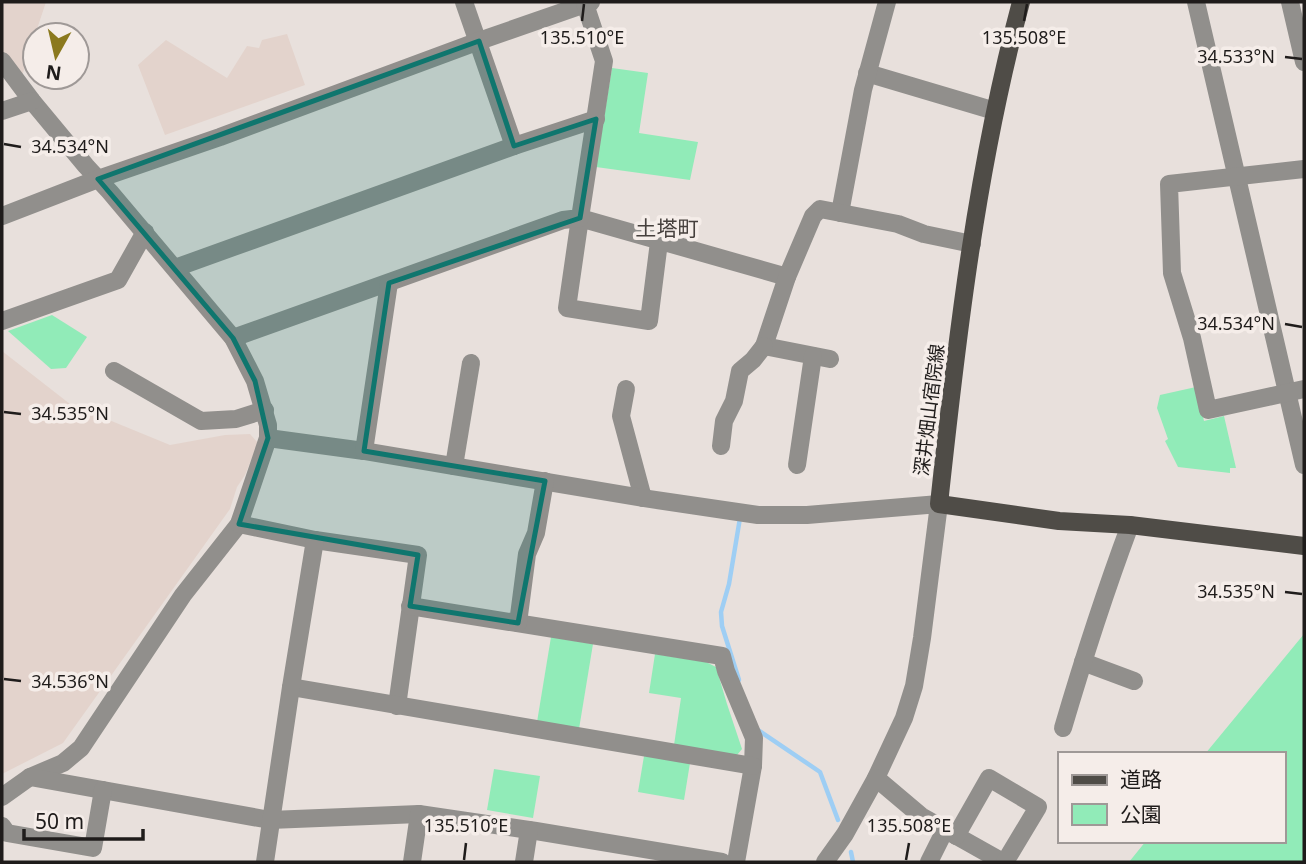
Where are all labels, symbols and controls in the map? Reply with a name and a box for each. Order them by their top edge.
north arrow [21,21,91,91]
text: 135.510°E [540,25,624,49]
text: 135.508°E [982,25,1066,49]
text: 34.533°N [1197,44,1275,68]
text: N [44,59,63,87]
text: 34.534°N [31,134,109,158]
district label: 土塔町 [636,214,699,242]
text: 34.534°N [1197,311,1275,335]
street label: 深井畑山宿院線 [908,342,950,478]
text: 34.535°N [31,401,109,425]
text: 34.535°N [1197,579,1275,603]
text: 34.536°N [31,669,109,693]
legend [1058,752,1285,843]
text: 道路 [1120,765,1162,793]
scale bar [24,798,144,842]
text: 公園 [1120,800,1162,828]
text: 50 m [35,807,84,835]
text: 135.510°E [424,813,508,837]
text: 135.508°E [867,813,951,837]

